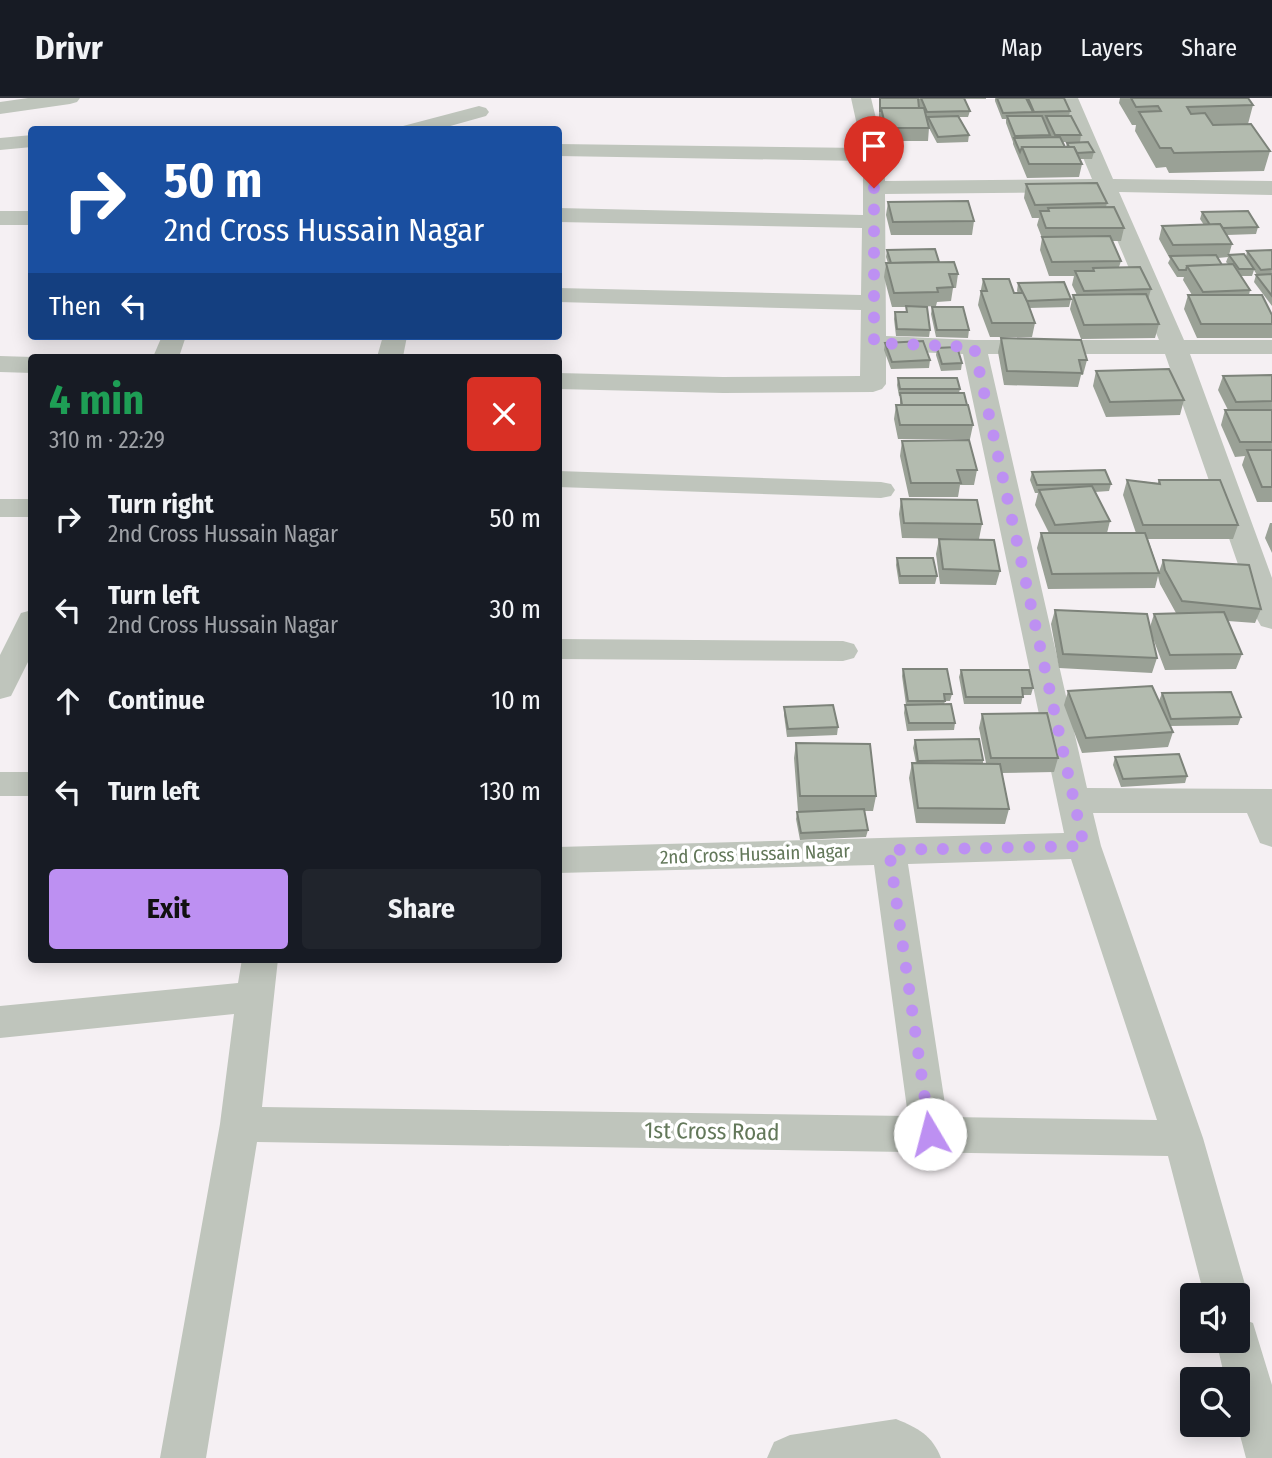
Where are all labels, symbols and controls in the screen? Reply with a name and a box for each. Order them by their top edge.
text: Drivr [35,28,103,68]
text: Map [1001,34,1043,62]
text: Layers [1081,34,1143,62]
text: Share [1181,34,1237,62]
pin [844,116,904,188]
icon: arrive [855,127,893,165]
text: 50 m [164,151,262,210]
icon: right [49,154,140,245]
text: 2nd Cross Hussain Nagar [164,211,484,249]
icon: left [115,287,153,325]
text: Then [49,291,101,322]
text: 4 min [49,375,144,425]
button: close [467,377,541,451]
text: 310 m · 22:29 [49,426,165,454]
text: Turn right [108,489,214,520]
icon: right [49,500,87,538]
text: 50 m [489,503,541,534]
text: 2nd Cross Hussain Nagar [108,520,338,548]
text: Turn left [108,580,200,611]
icon: left [49,591,87,629]
text: 30 m [490,594,541,625]
text: 2nd Cross Hussain Nagar [108,611,338,639]
icon: ahead [49,682,87,720]
text: Continue [108,685,205,716]
text: 10 m [491,685,541,716]
icon: left [49,773,87,811]
text: Turn left [108,776,200,807]
text: 130 m [479,776,541,807]
street label: 2nd Cross Hussain Nagar [660,839,851,869]
button: Exit [49,869,288,949]
button: Share [302,869,541,949]
position arrow [893,1097,967,1171]
street label: 1st Cross Road [644,1116,780,1146]
map controls [1180,1283,1250,1437]
button: sound [1180,1283,1250,1353]
button: search [1180,1367,1250,1437]

